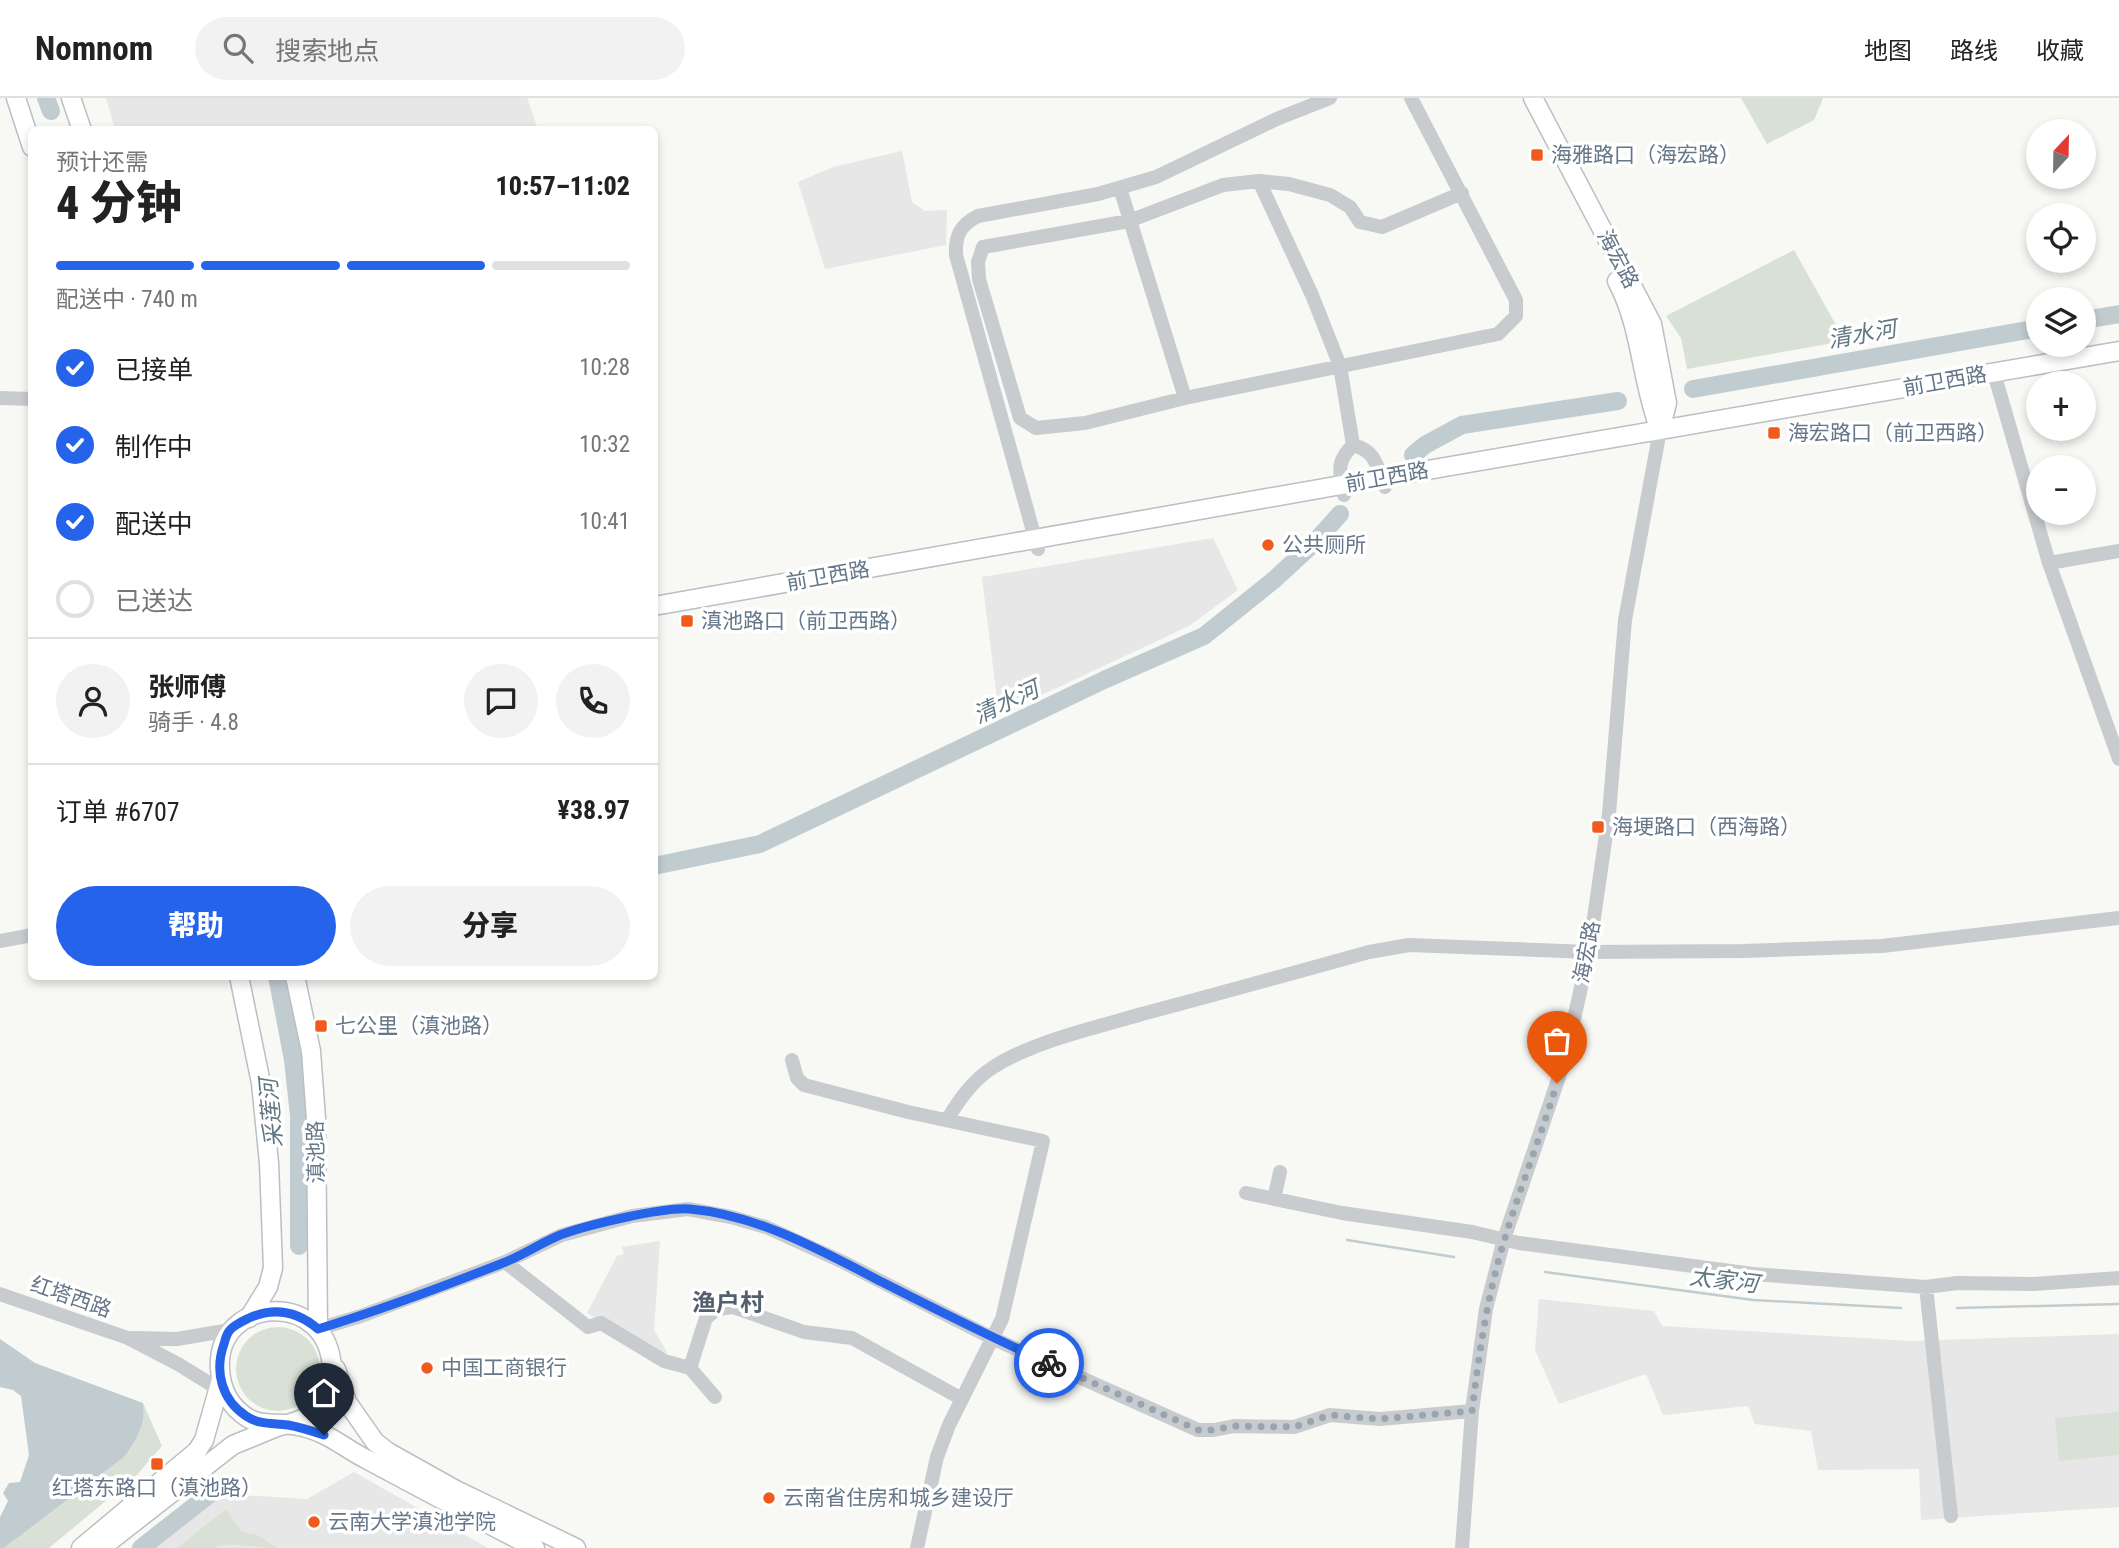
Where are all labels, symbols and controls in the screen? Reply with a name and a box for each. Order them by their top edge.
search box [195,17,685,80]
text: Nomnom [35,29,153,68]
icon: search [219,29,257,67]
text: 搜索地点 [275,36,379,66]
text: 地图 [1864,37,1912,65]
text: 路线 [1950,37,1998,65]
text: 收藏 [2036,37,2084,65]
north arrow [2026,119,2096,189]
map controls [2026,119,2096,525]
place label: 海雅路口（海宏路） [1551,143,1740,167]
marker: 海雅路口（海宏路） [1529,147,1545,163]
text: 预计还需 [56,149,148,176]
text: 10:57–11:02 [496,171,630,201]
text: 4 分钟 [56,176,182,230]
button: locate [2026,203,2096,273]
street label: 海宏路 [1593,226,1643,292]
text: 配送中 · 740 m [56,286,198,313]
button: layers [2026,287,2096,357]
water label: 清水河 [1826,315,1902,354]
icon: check [56,349,94,387]
text: 10:28 [579,354,630,381]
text: 已接单 [115,355,193,385]
street label: 前卫西路 [1902,362,1988,400]
button: + [2026,371,2096,441]
place label: 海宏路口（前卫西路） [1788,421,1998,445]
marker: 海宏路口（前卫西路） [1766,425,1782,441]
icon: check [56,426,94,464]
text: 10:32 [579,431,630,458]
text: 制作中 [115,432,193,462]
button: − [2026,455,2096,525]
street label: 前卫西路 [1344,458,1430,496]
icon: check [56,503,94,541]
text: 10:41 [579,508,630,535]
text: 配送中 [115,509,193,539]
place label: 公共厕所 [1282,533,1366,557]
marker: 公共厕所 [1260,537,1276,553]
street label: 前卫西路 [785,557,871,595]
text: 已送达 [115,586,193,616]
place label: 滇池路口（前卫西路） [701,609,911,633]
marker: 滇池路口（前卫西路） [679,613,695,629]
button: person [56,664,130,738]
button: chat [464,664,538,738]
button: phone [556,664,630,738]
text: 张师傅 [148,672,226,702]
water label: 清水河 [969,674,1047,729]
text: 骑手 · 4.8 [148,709,239,736]
text: ¥38.97 [558,795,630,825]
text: 订单 #6707 [56,797,180,827]
place label: 海埂路口（西海路） [1612,815,1801,839]
marker: 海埂路口（西海路） [1590,819,1606,835]
button: 帮助 [56,886,336,966]
button: 分享 [350,886,630,966]
street label: 海宏路 [1569,919,1605,985]
pin [1527,1011,1587,1083]
place label: 七公里（滇池路） [335,1014,503,1038]
marker: 七公里（滇池路） [313,1018,329,1034]
icon: bag [1538,1022,1576,1060]
water label: 采莲河 [255,1073,288,1149]
street label: 滇池路 [303,1120,329,1184]
water label: 太家河 [1688,1263,1764,1299]
street label: 红塔西路 [27,1272,115,1322]
district label: 渔户村 [692,1289,764,1317]
courier [1014,1328,1084,1398]
icon: bike [1030,1344,1068,1382]
place label: 中国工商银行 [441,1356,567,1380]
marker: 中国工商银行 [419,1360,435,1376]
pin [294,1363,354,1435]
icon: home [305,1374,343,1412]
marker: 红塔东路口（滇池路） [149,1456,165,1472]
place label: 红塔东路口（滇池路） [52,1476,262,1500]
place label: 云南省住房和城乡建设厅 [783,1486,1014,1510]
marker: 云南省住房和城乡建设厅 [761,1490,777,1506]
place label: 云南大学滇池学院 [328,1510,496,1534]
marker: 云南大学滇池学院 [306,1514,322,1530]

